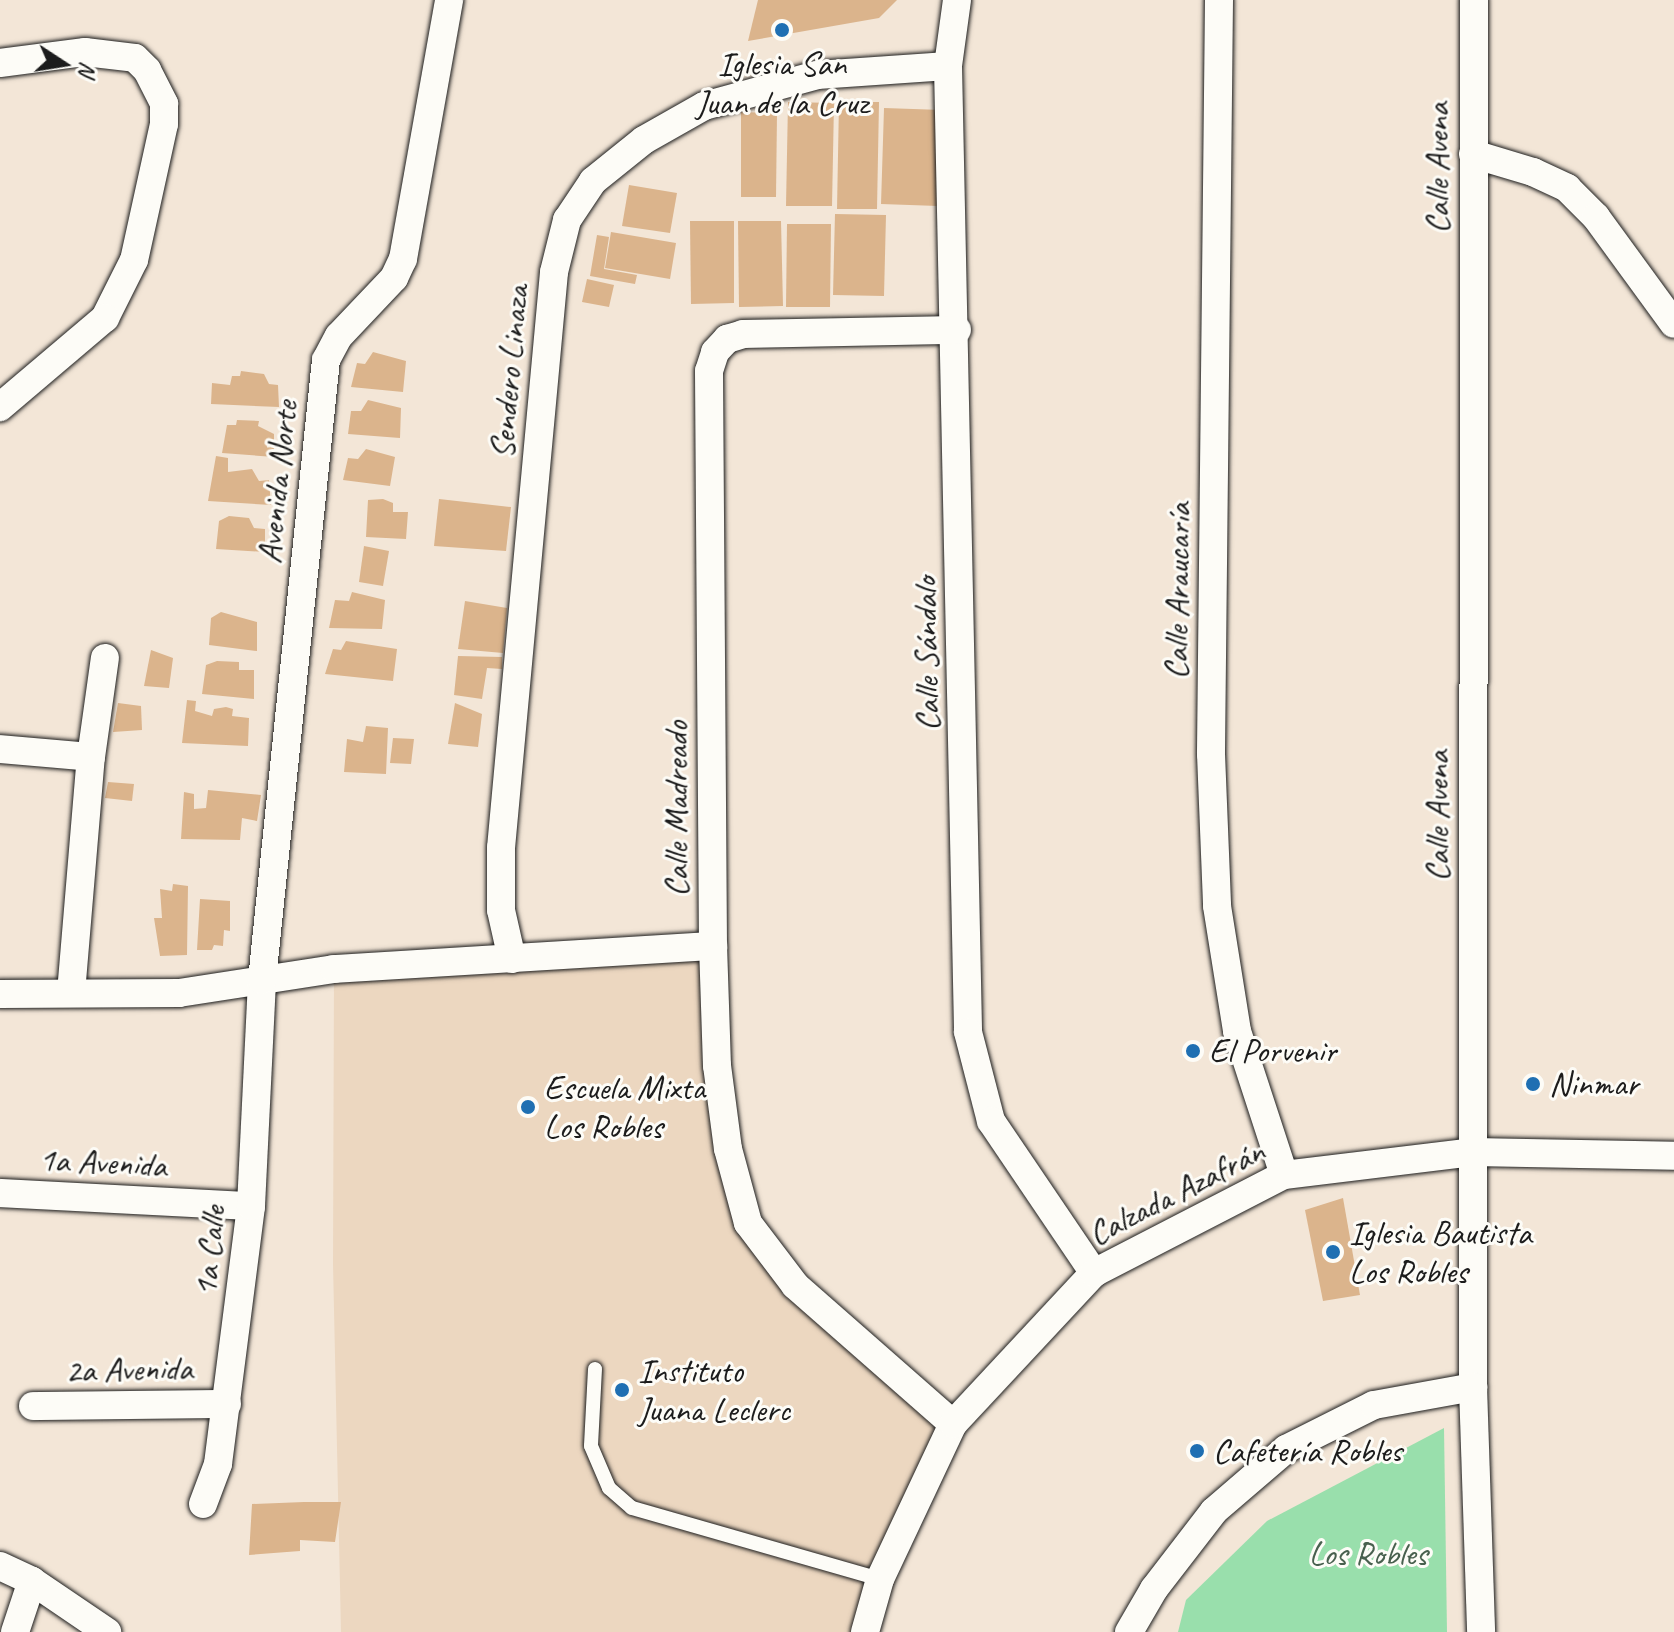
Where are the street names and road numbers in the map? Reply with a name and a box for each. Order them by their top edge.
street label: Calle Avena [1417,103,1457,233]
street label: Sendero Linaza [481,284,537,460]
street label: Avenida Norte [248,399,306,565]
street label: Calle Araucaría [1155,502,1199,680]
street label: Calle Sándalo [904,576,948,732]
street label: Calle Madreado [656,721,696,897]
street label: Calle Avena [1417,751,1457,881]
street label: Calzada Azafrán [1081,1130,1271,1254]
street label: 1a Avenida [39,1138,167,1186]
street label: 1a Calle [184,1203,234,1299]
street label: 2a Avenida [65,1347,193,1391]

